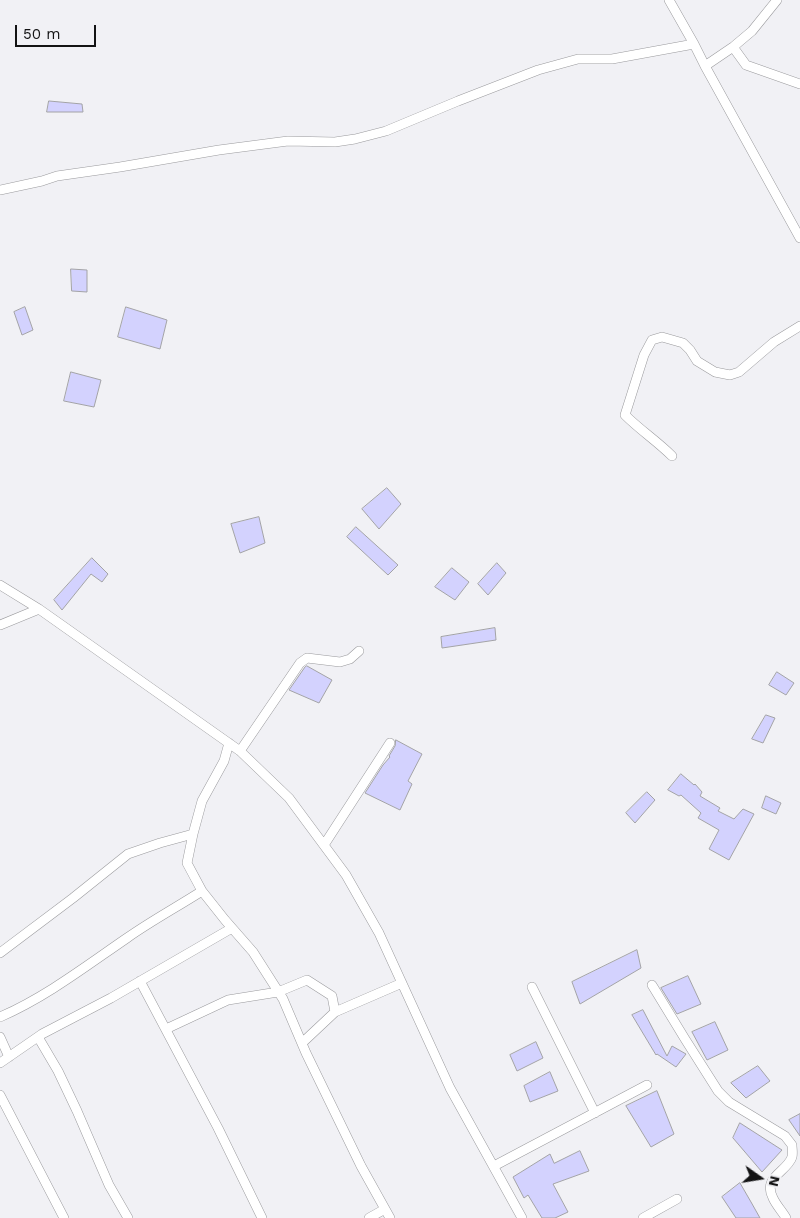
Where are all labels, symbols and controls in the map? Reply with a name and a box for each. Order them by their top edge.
scale bar [18,15,99,47]
text: 50 m [23,25,60,43]
north arrow [735,1153,785,1203]
text: N [766,1175,784,1188]

